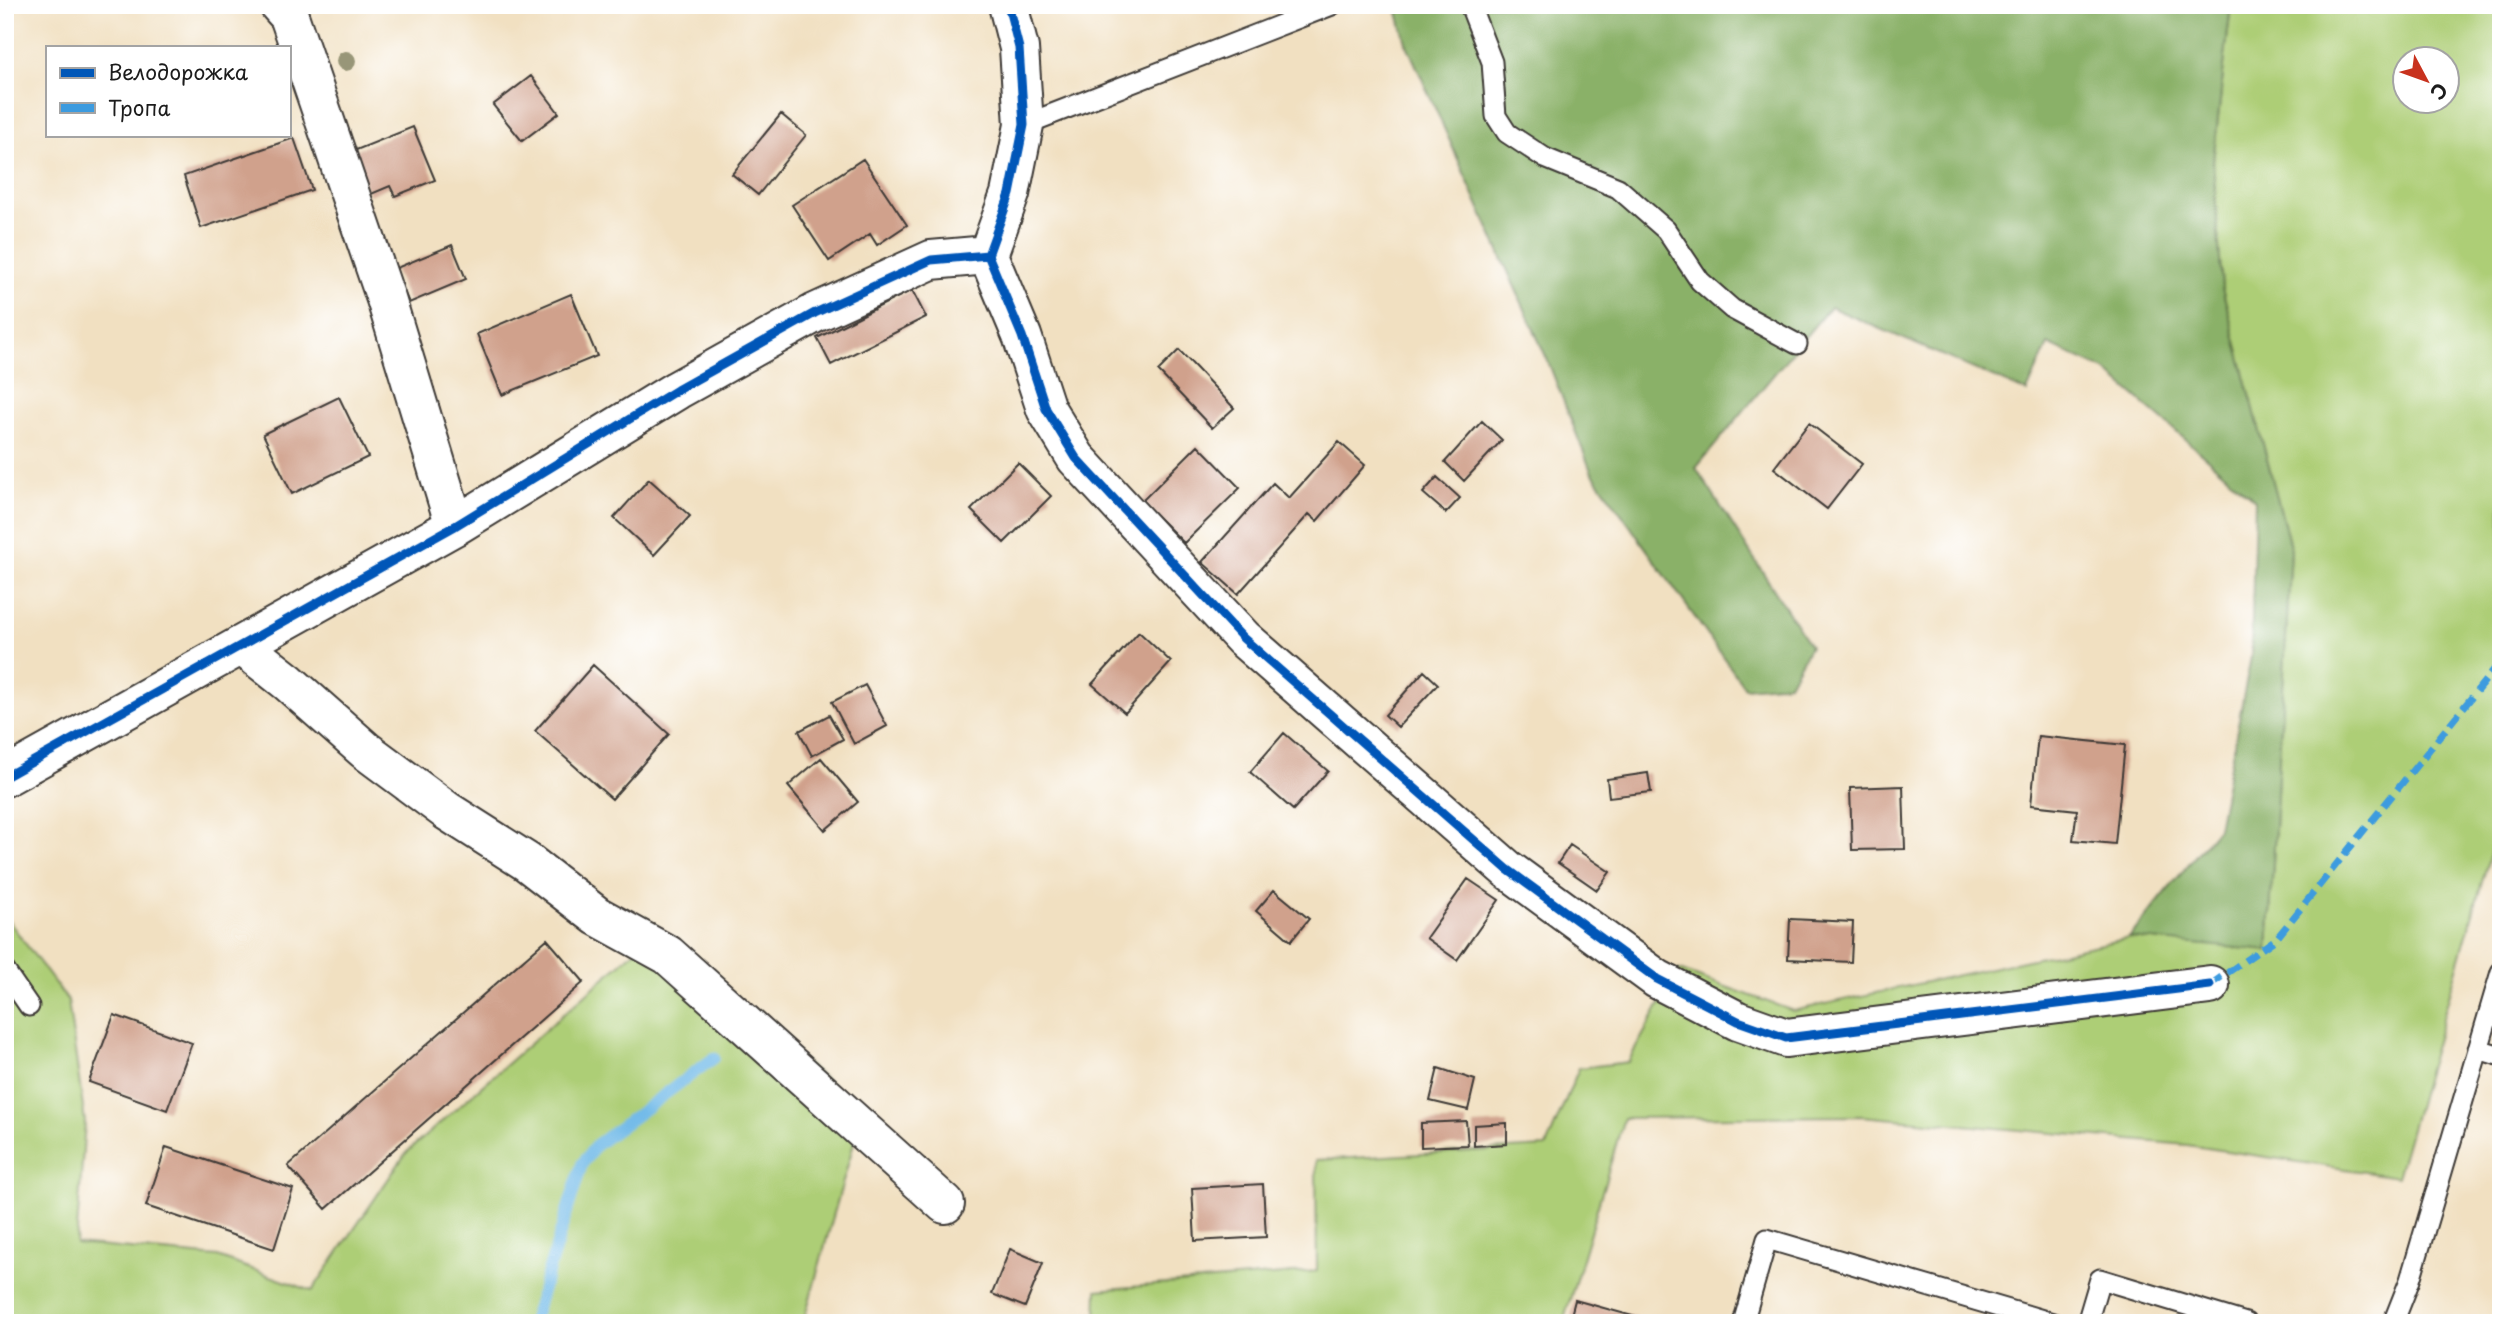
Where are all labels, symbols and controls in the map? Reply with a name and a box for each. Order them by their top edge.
legend [46,46,290,136]
north arrow [2390,46,2460,116]
text: Велодорожка [108,55,249,87]
text: С [2424,77,2455,106]
text: Тропа [108,91,170,123]

